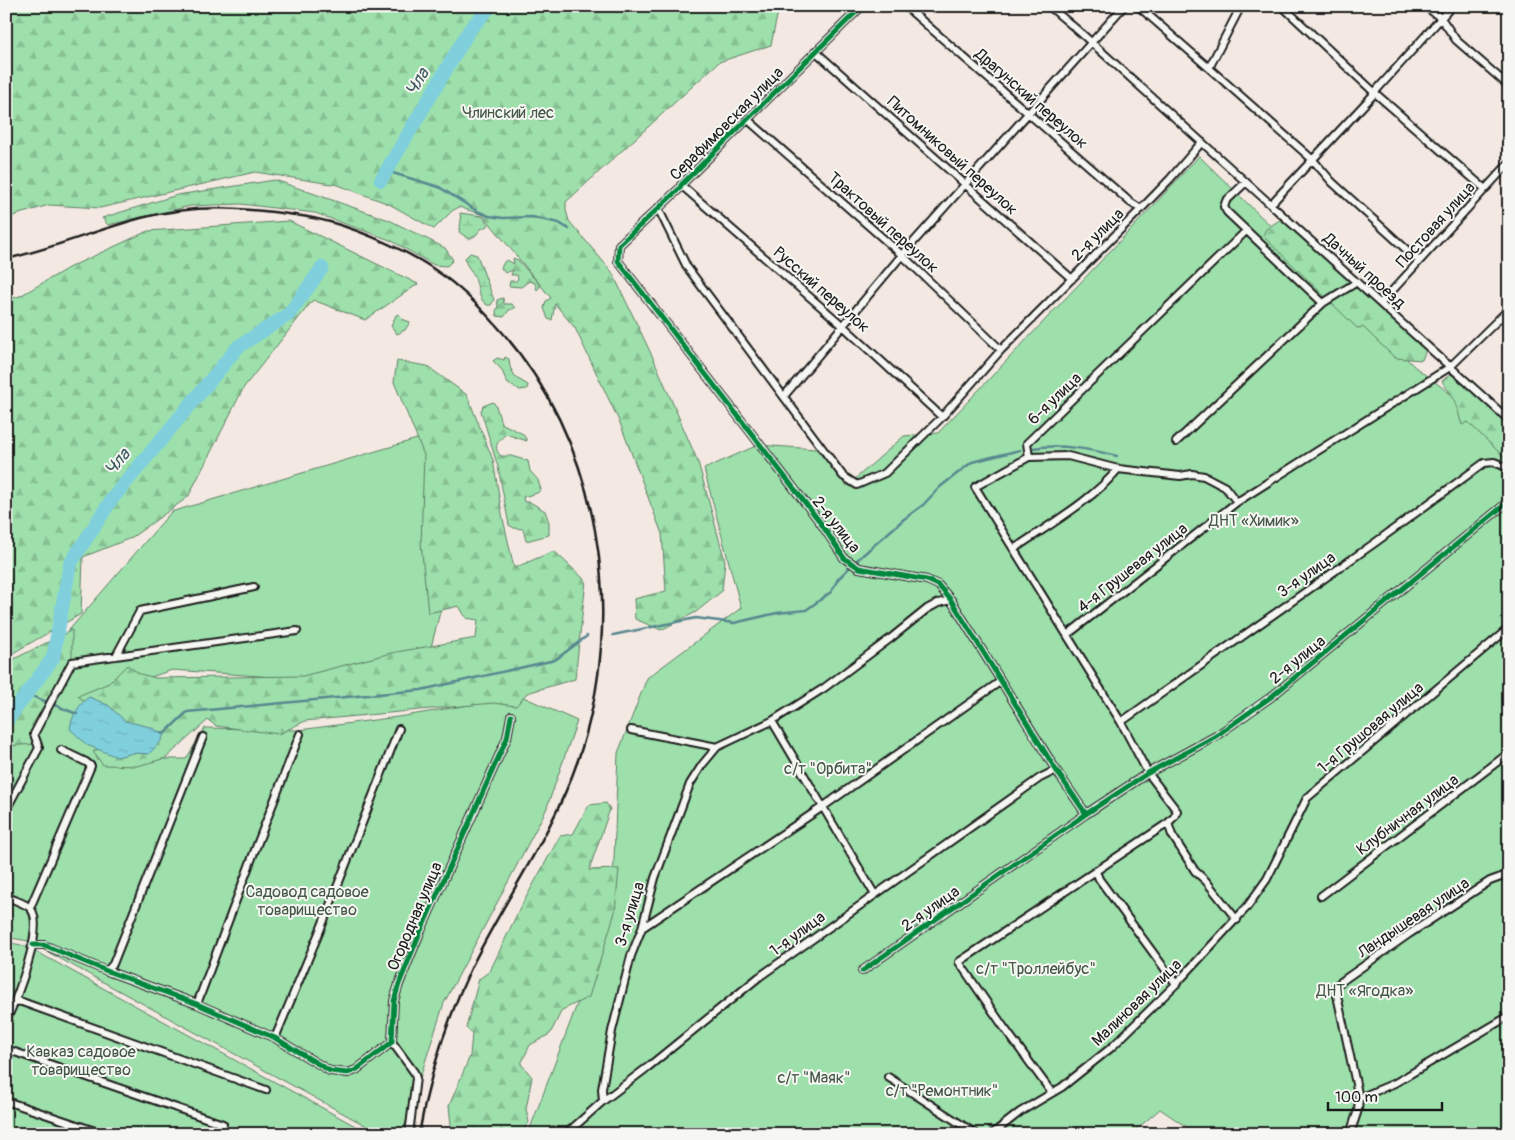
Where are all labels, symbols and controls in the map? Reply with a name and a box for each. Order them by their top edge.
street label: Драгунский переулок [970,44,1092,153]
water label: Чла [400,63,435,100]
street label: Серафимовская улица [666,63,788,185]
street label: Питомниковый переулок [883,92,1022,220]
park label: Члинский лес [462,103,554,123]
street label: Трактовый переулок [824,168,943,278]
street label: Постовая улица [1392,178,1480,272]
street label: 2-я улица [1067,204,1128,265]
street label: Дачный проезд [1318,228,1410,313]
street label: Русский переулок [769,242,874,337]
street label: 6-я улица [1024,368,1086,429]
water label: Чла [99,443,136,481]
street label: 2-я улица [808,492,865,557]
park label: ДНТ «Химик» [1208,511,1299,531]
street label: 4-я Грушевая улица [1073,519,1192,617]
street label: 3-я улица [1274,548,1340,602]
street label: 2-я улица [1265,631,1330,689]
street label: 1-я Грушовая улица [1314,678,1428,778]
park label: с/т "Орбита" [784,759,872,779]
street label: Клубничная улица [1352,770,1463,860]
street label: Огородная улица [383,859,447,974]
street label: Ландышевая улица [1353,873,1473,963]
street label: 3-я улица [611,880,649,949]
park label: Садовод садовое товарищество [245,882,369,920]
street label: 2-я улица [898,882,964,936]
street label: 1-я улица [766,907,829,961]
street label: Малиновая улица [1088,955,1186,1051]
park label: с/т "Троллейбус" [976,959,1096,979]
park label: ДНТ «Ягодка» [1316,981,1413,1001]
park label: Кавказ садовое товарищество [26,1042,136,1080]
park label: с/т "Маяк" [777,1068,851,1088]
scale bar [1328,1080,1441,1112]
park label: с/т "Ремонтник" [886,1081,998,1101]
text: 100 m [1335,1088,1378,1107]

